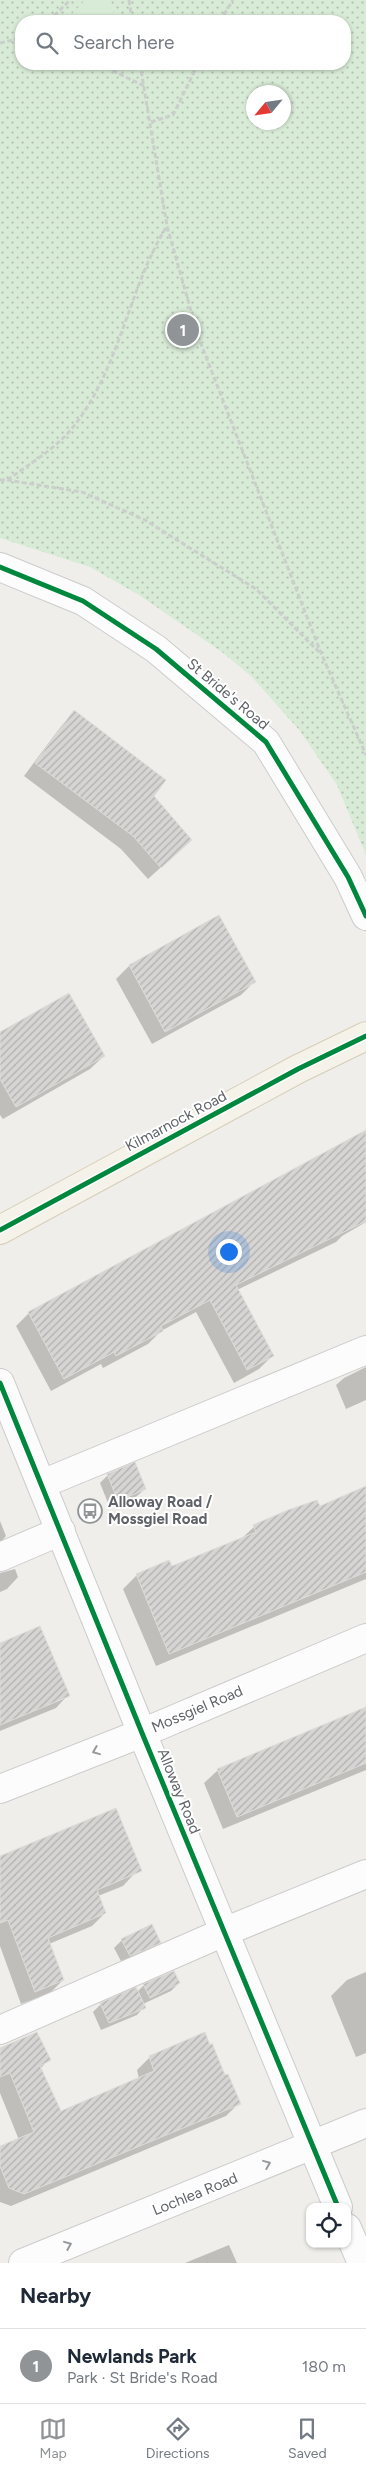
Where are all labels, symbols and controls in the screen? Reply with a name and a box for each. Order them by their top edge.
search box [15,15,351,70]
icon: search [33,29,61,57]
text: Search here [73,31,175,54]
north arrow [246,85,291,130]
pin: 1 [167,311,199,349]
street label: St Bride's Road [183,654,273,734]
street label: Kilmarnock Road [122,1087,230,1155]
your location [216,1239,242,1265]
place label: Alloway Road / Mossgiel Road [108,1493,213,1528]
bus stop icon: Alloway Road / Mossgiel Road [77,1498,103,1524]
street label: Mossgiel Road [149,1682,245,1736]
one-way arrow [92,1745,101,1755]
street label: Alloway Road [154,1746,204,1836]
one-way arrow [262,2160,271,2170]
street label: Lochlea Road [150,2169,240,2219]
map controls [306,2203,351,2248]
button: locate [306,2203,351,2248]
one-way arrow [63,2240,72,2251]
text: Nearby [20,2283,91,2308]
text: Newlands Park [67,2345,197,2368]
text: 1 [33,2357,39,2376]
text: 180 m [302,2357,346,2376]
text: Park · St Bride's Road [67,2368,218,2387]
tab: Map [39,2415,67,2462]
tab: Directions [146,2415,210,2462]
tab: Saved [288,2415,327,2462]

